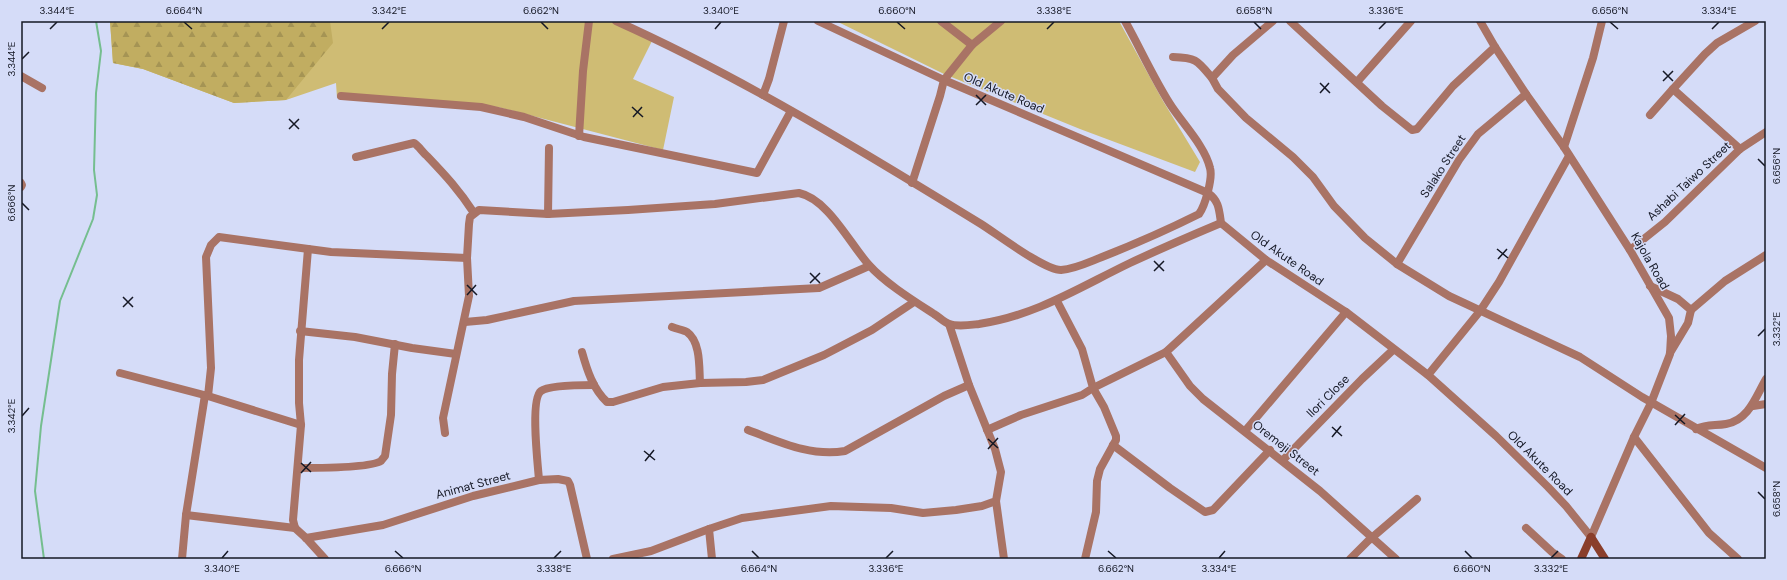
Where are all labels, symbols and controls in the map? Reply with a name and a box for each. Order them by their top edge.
text: 3.344°E [39,4,75,17]
text: 6.664°N [166,4,202,17]
text: 3.342°E [372,4,407,17]
text: 6.662°N [523,4,559,17]
text: 3.340°E [703,4,739,17]
text: 6.660°N [878,4,916,17]
text: 3.338°E [1037,4,1072,17]
text: 6.658°N [1236,4,1272,17]
text: 3.336°E [1368,4,1404,17]
text: 6.656°N [1592,4,1628,17]
text: 3.334°E [1702,4,1737,17]
text: 3.344°E [5,41,18,77]
street label: Old Akute Road [961,69,1047,117]
street label: Salako Street [1417,131,1470,201]
street label: Ashabi Taiwo Street [1643,138,1735,224]
text: 6.656°N [1770,148,1783,184]
text: 6.666°N [5,185,18,221]
street label: Old Akute Road [1247,227,1327,289]
street label: Kajola Road [1627,229,1673,293]
text: 3.332°E [1770,311,1783,346]
street label: Ilori Close [1303,371,1353,421]
text: 3.342°E [5,398,18,433]
street label: Oremeji Street [1249,417,1323,479]
street label: Old Akute Road [1504,427,1576,499]
street label: Animat Street [434,467,512,503]
text: 6.658°N [1770,481,1783,517]
text: 3.340°E [204,562,240,575]
text: 6.666°N [385,562,421,575]
text: 3.338°E [537,562,572,575]
text: 6.664°N [741,562,777,575]
text: 3.336°E [868,562,904,575]
text: 6.662°N [1098,562,1134,575]
text: 3.334°E [1202,562,1237,575]
text: 6.660°N [1453,562,1491,575]
text: 3.332°E [1534,562,1569,575]

